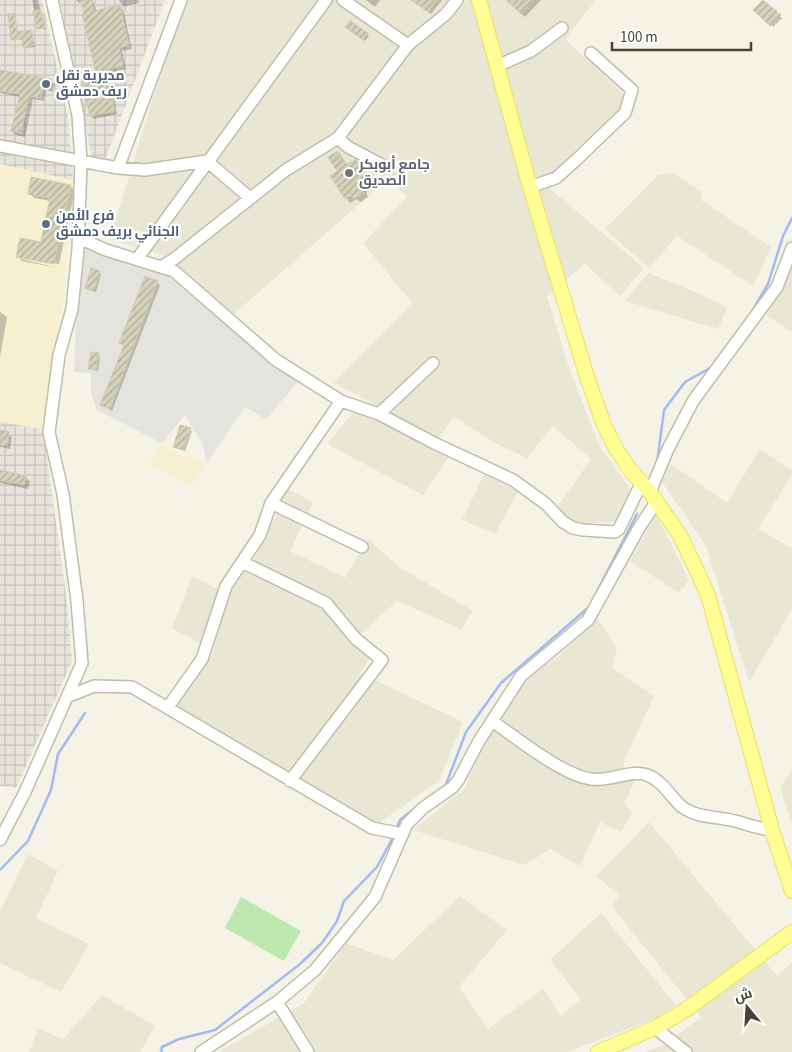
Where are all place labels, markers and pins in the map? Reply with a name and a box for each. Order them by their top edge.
place label: مديرية نقل ريف دمشق [56,66,127,102]
marker: مديرية نقل ريف دمشق [40,78,52,90]
place label: جامع أبوبكر الصديق [358,155,430,191]
marker: جامع أبوبكر الصديق [343,167,355,179]
place label: فرع الأمن الجنائي بريف دمشق [56,206,179,243]
marker: فرع الأمن الجنائي بريف دمشق [40,218,52,230]

